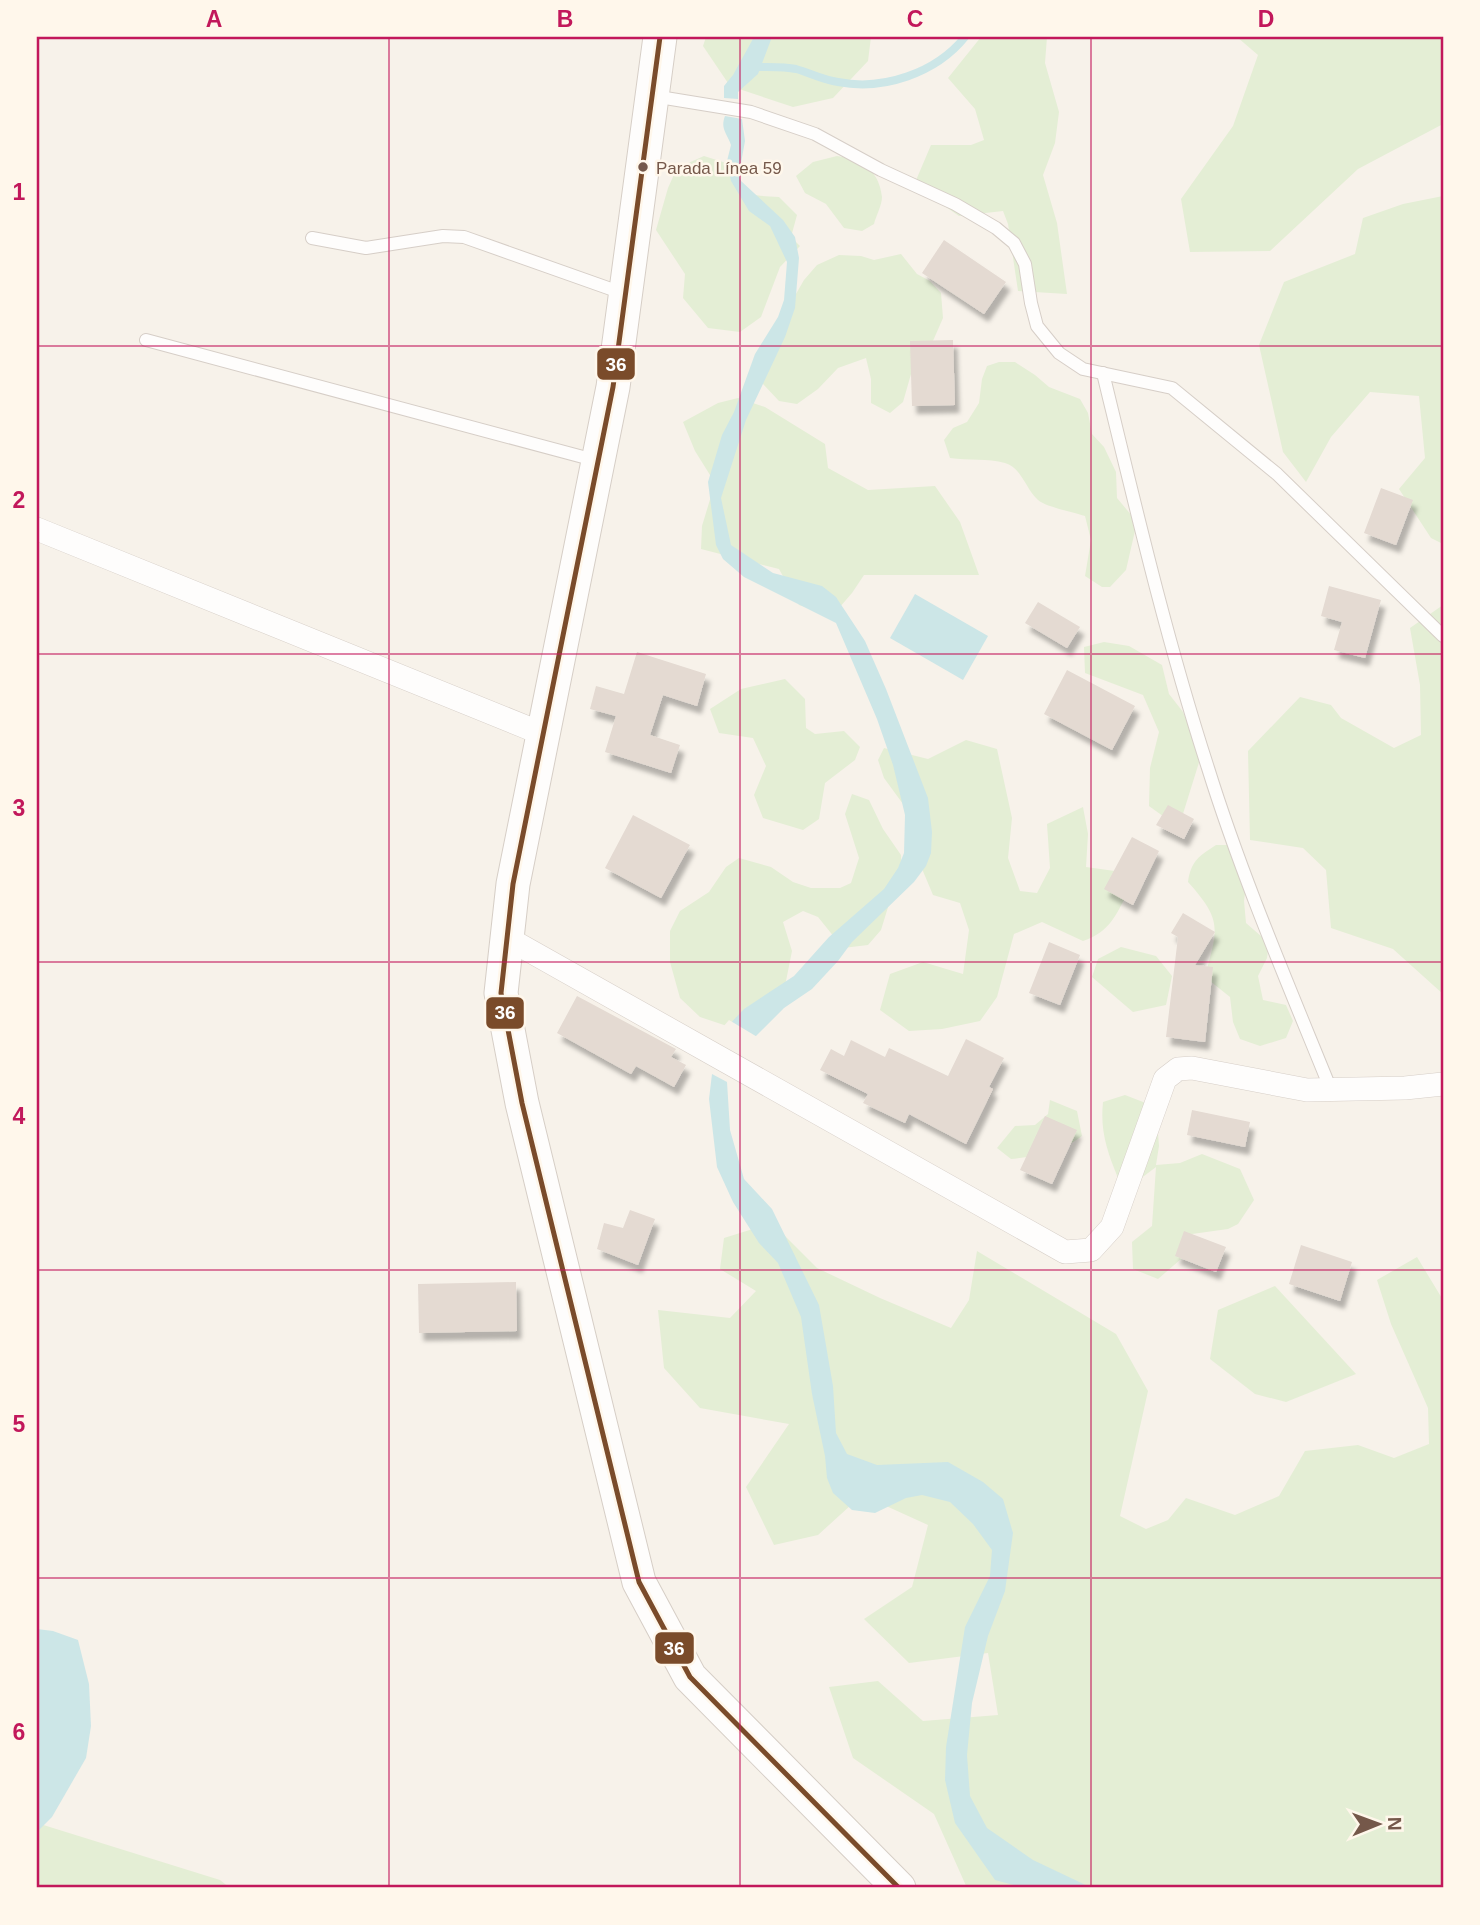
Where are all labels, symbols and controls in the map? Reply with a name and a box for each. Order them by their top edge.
text: A [206,6,222,32]
text: B [557,6,573,32]
text: C [907,6,923,32]
text: D [1258,6,1274,32]
place label: Parada Línea 59 [656,159,782,178]
marker: Parada Línea 59 [636,160,650,174]
text: 1 [13,179,26,205]
line badge: 36 [596,347,636,381]
text: 36 [605,354,627,375]
text: 2 [13,487,25,513]
text: 3 [13,795,25,821]
line badge: 36 [485,996,525,1030]
text: 36 [494,1002,516,1023]
text: 4 [13,1103,26,1129]
text: 5 [13,1411,26,1437]
line badge: 36 [654,1631,695,1665]
text: 36 [663,1638,685,1659]
text: 6 [13,1719,25,1745]
north arrow [1344,1788,1414,1858]
text: N [1384,1817,1405,1831]

